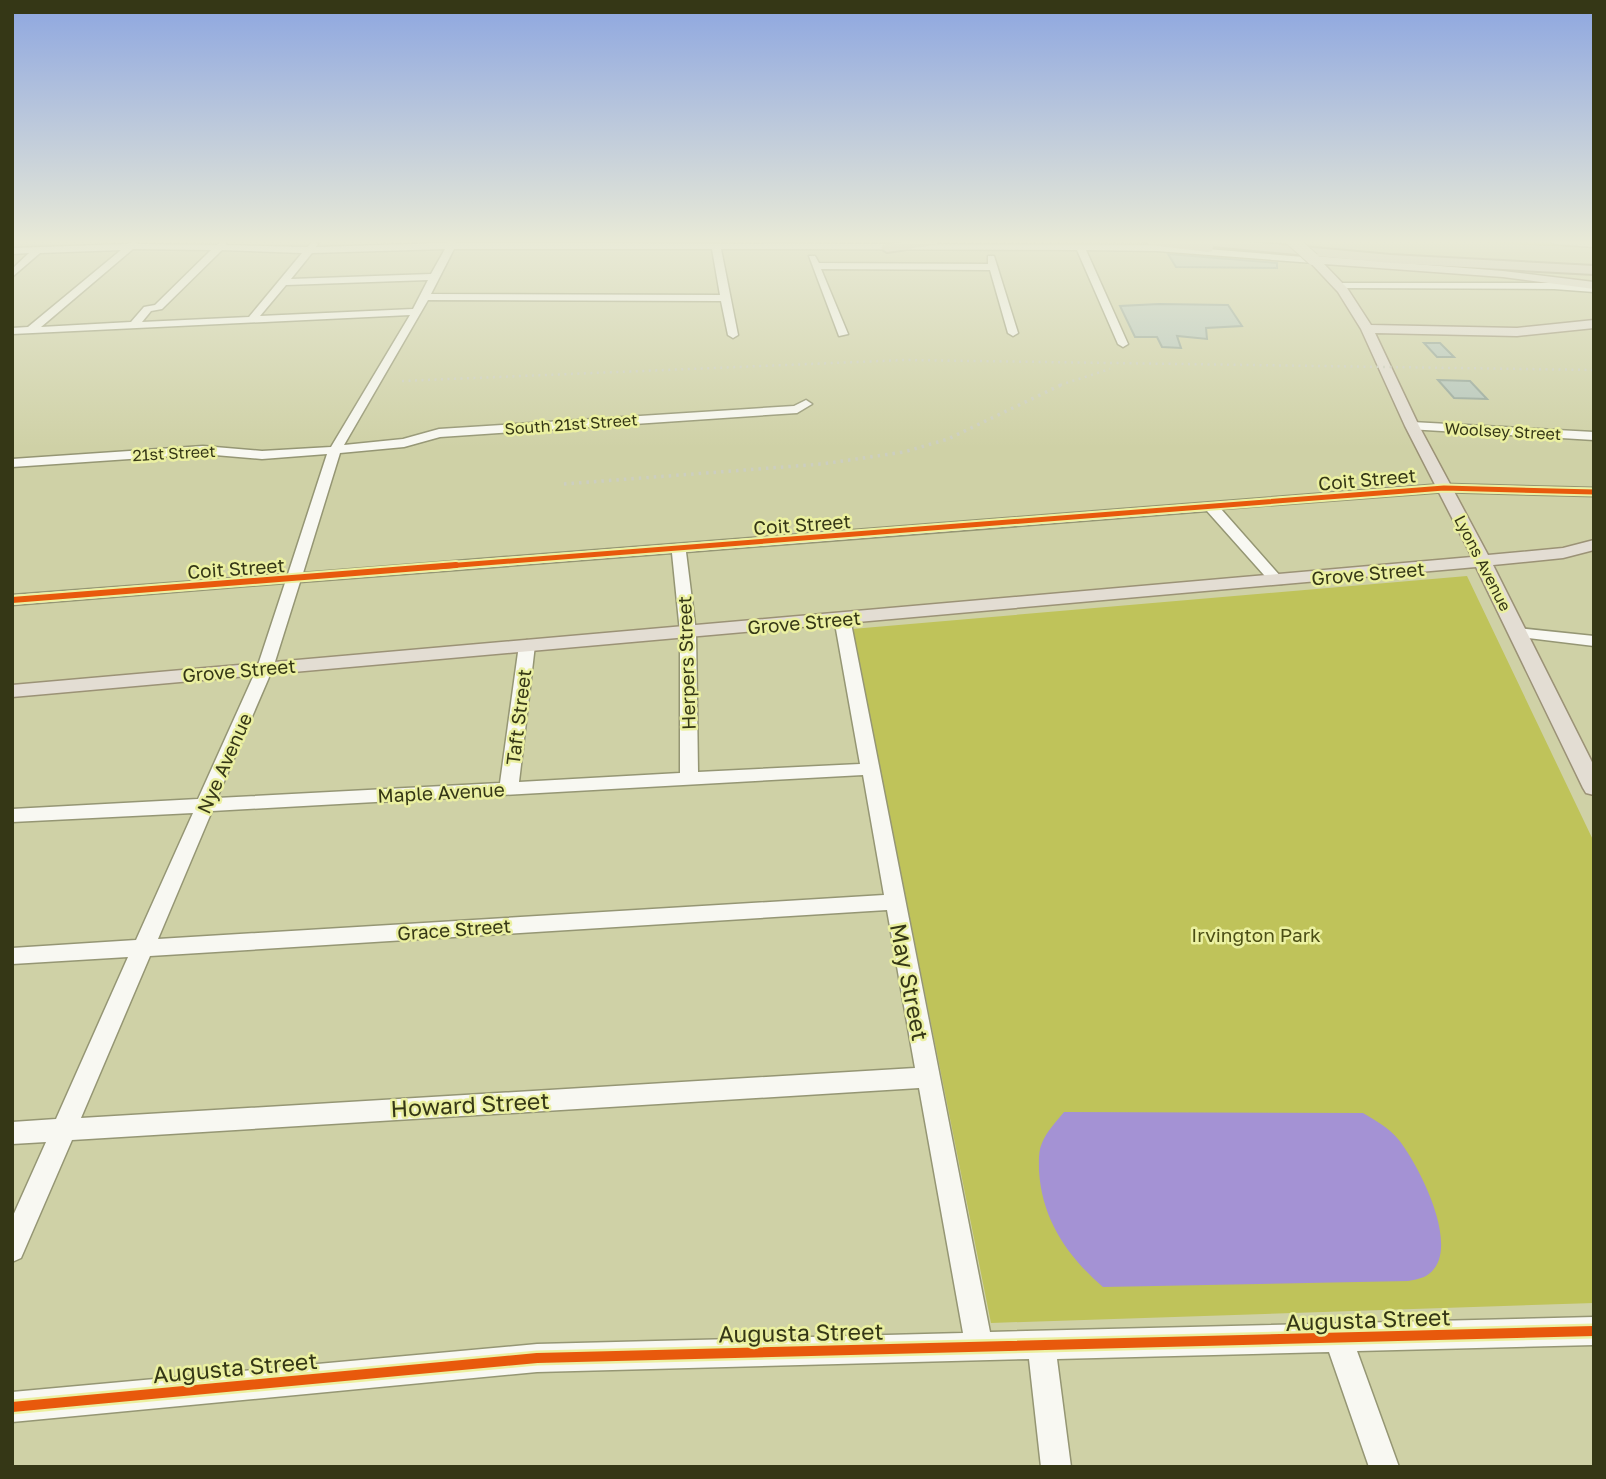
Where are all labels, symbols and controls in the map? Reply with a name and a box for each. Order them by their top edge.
street label: South 21st Street [504,409,638,439]
street label: Woolsey Street [1444,418,1562,444]
street label: 21st Street [132,441,216,465]
street label: Coit Street [1317,463,1417,495]
street label: Coit Street [752,509,852,539]
street label: Lyons Avenue [1450,512,1516,614]
street label: Coit Street [186,553,286,583]
street label: Grove Street [1310,557,1426,589]
street label: Herpers Street [672,596,700,730]
street label: Grove Street [746,606,862,638]
street label: Grove Street [181,654,297,686]
street label: Taft Street [501,668,535,766]
street label: Nye Avenue [192,709,256,817]
street label: Maple Avenue [377,777,505,807]
street label: Grace Street [396,914,512,944]
street label: May Street [885,921,935,1043]
park label: Irvington Park [1191,923,1321,946]
street label: Howard Street [390,1086,550,1122]
street label: Augusta Street [1285,1302,1451,1336]
street label: Augusta Street [718,1317,884,1347]
street label: Augusta Street [152,1346,318,1388]

